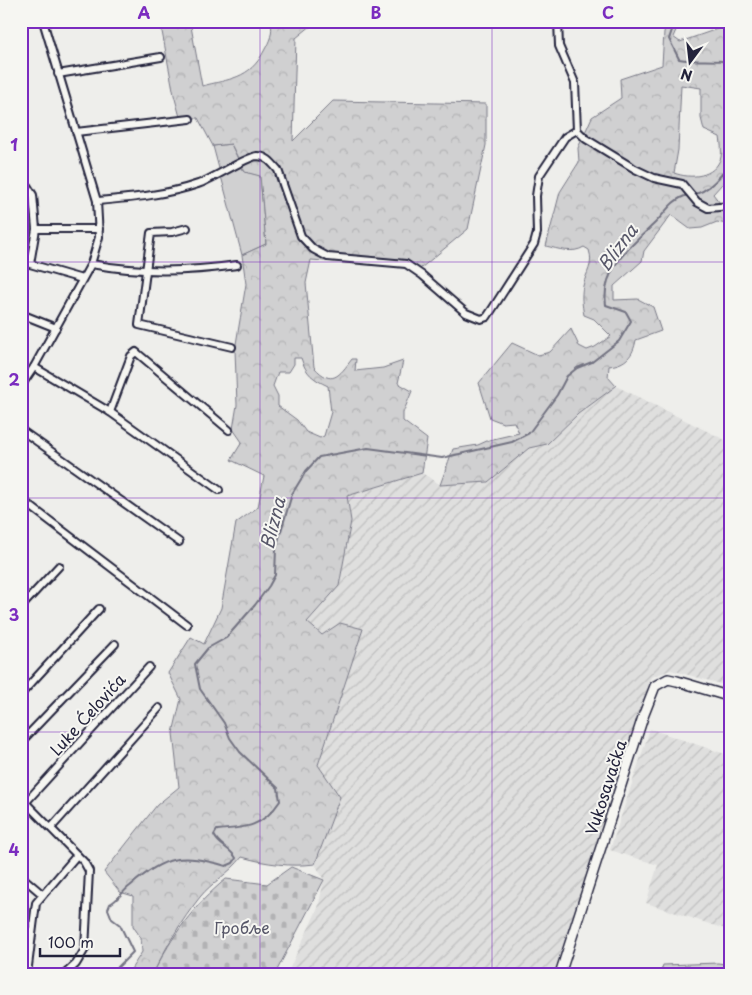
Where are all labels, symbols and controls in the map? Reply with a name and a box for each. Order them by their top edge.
text: A [138,0,151,24]
text: B [371,0,382,24]
text: C [602,0,614,24]
north arrow [664,38,714,88]
text: N [678,63,695,87]
text: 1 [10,132,18,156]
water label: Blizna [590,217,644,276]
text: 2 [8,367,20,391]
water label: Blizna [253,494,292,552]
text: 3 [9,602,19,626]
street label: Luke Ćelovića [44,668,130,760]
street label: Vukosavačka [578,736,632,838]
text: 4 [9,837,20,861]
park label: Гробље [214,915,270,939]
scale bar [40,925,120,957]
text: 100 m [48,930,94,953]

